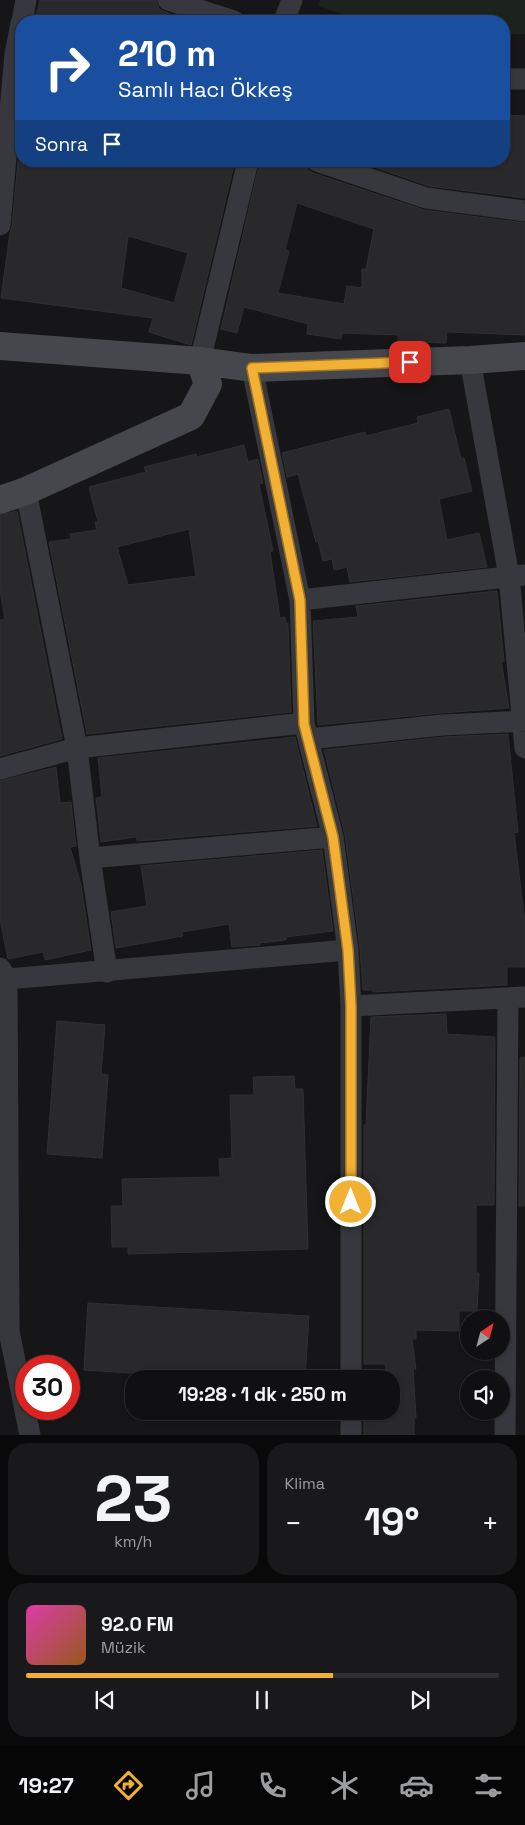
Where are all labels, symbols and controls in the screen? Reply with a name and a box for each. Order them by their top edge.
text: 210 m [118,32,216,76]
icon: right [35,35,100,100]
text: Samlı Hacı Ökkeş [118,75,293,103]
icon: arrive [98,130,126,158]
text: Sonra [35,132,88,157]
pin [389,341,431,383]
icon: arrive [396,348,424,376]
position arrow [324,1175,376,1227]
north arrow [460,1310,510,1360]
map controls [460,1310,510,1420]
speed limit sign: 30 [15,1355,80,1420]
button: sound [460,1370,510,1420]
text: 19:28 · 1 dk · 250 m [178,1382,347,1407]
text: 23 [94,1457,172,1540]
text: Klima [285,1473,325,1494]
text: 19° [364,1498,420,1546]
text: − [285,1505,302,1541]
text: + [482,1505,499,1541]
text: km/h [114,1531,152,1552]
text: 92.0 FM [101,1612,174,1637]
text: Müzik [101,1637,146,1658]
icon: previous [91,1686,119,1714]
icon: pause [248,1686,276,1714]
icon: next [406,1686,434,1714]
icon: directions [111,1768,146,1803]
icon: music [183,1768,218,1803]
icon: phone [255,1768,290,1803]
icon: climate [327,1768,362,1803]
icon: car [399,1768,434,1803]
icon: filters [471,1768,506,1803]
text: 19:27 [19,1771,74,1799]

